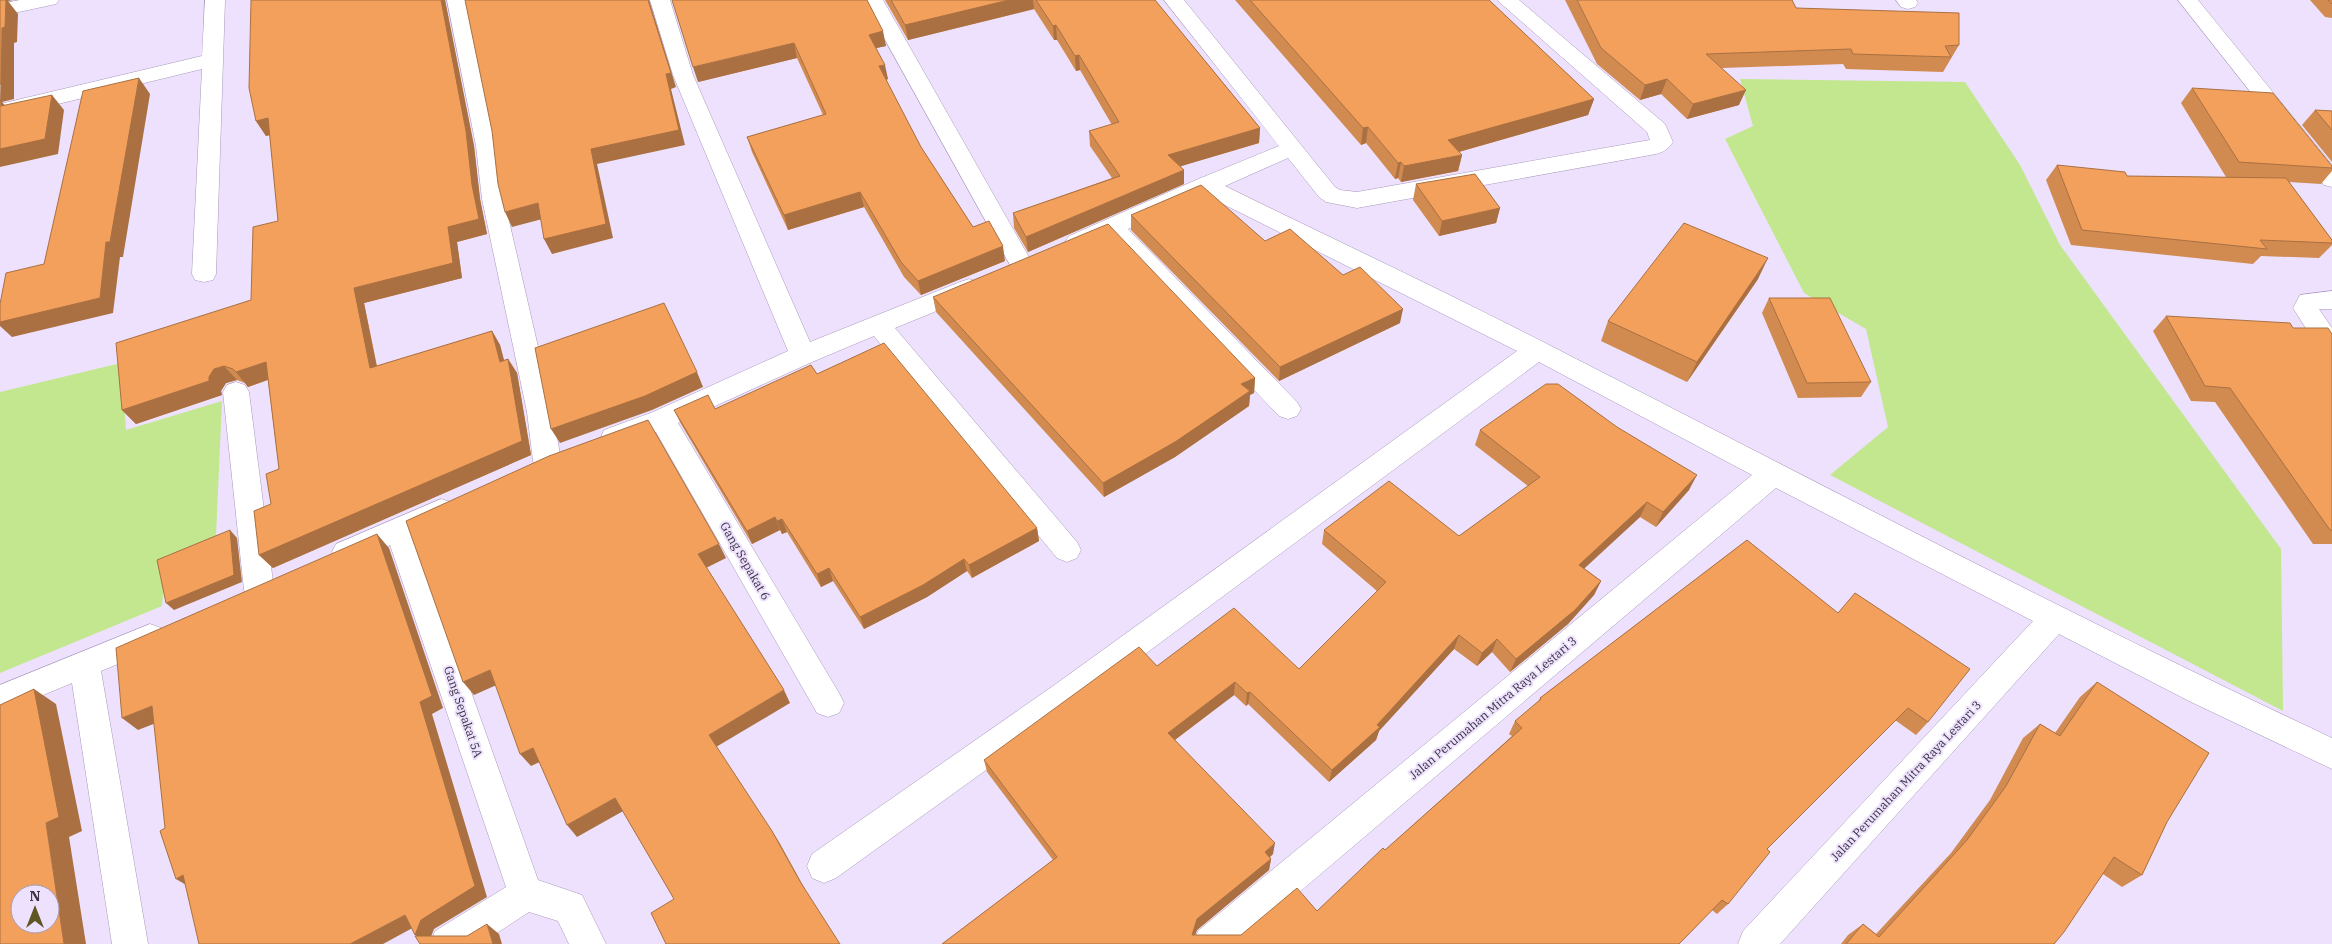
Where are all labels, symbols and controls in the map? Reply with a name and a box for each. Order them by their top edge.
street label: Gang Sepakat 6 [717,519,774,602]
street label: Jalan Perumahan Mitra Raya Lestari 3 [1406,633,1580,782]
street label: Gang Sepakat 5A [441,664,486,760]
street label: Jalan Perumahan Mitra Raya Lestari 3 [1827,697,1984,864]
north arrow [10,884,60,934]
text: N [29,887,41,905]

